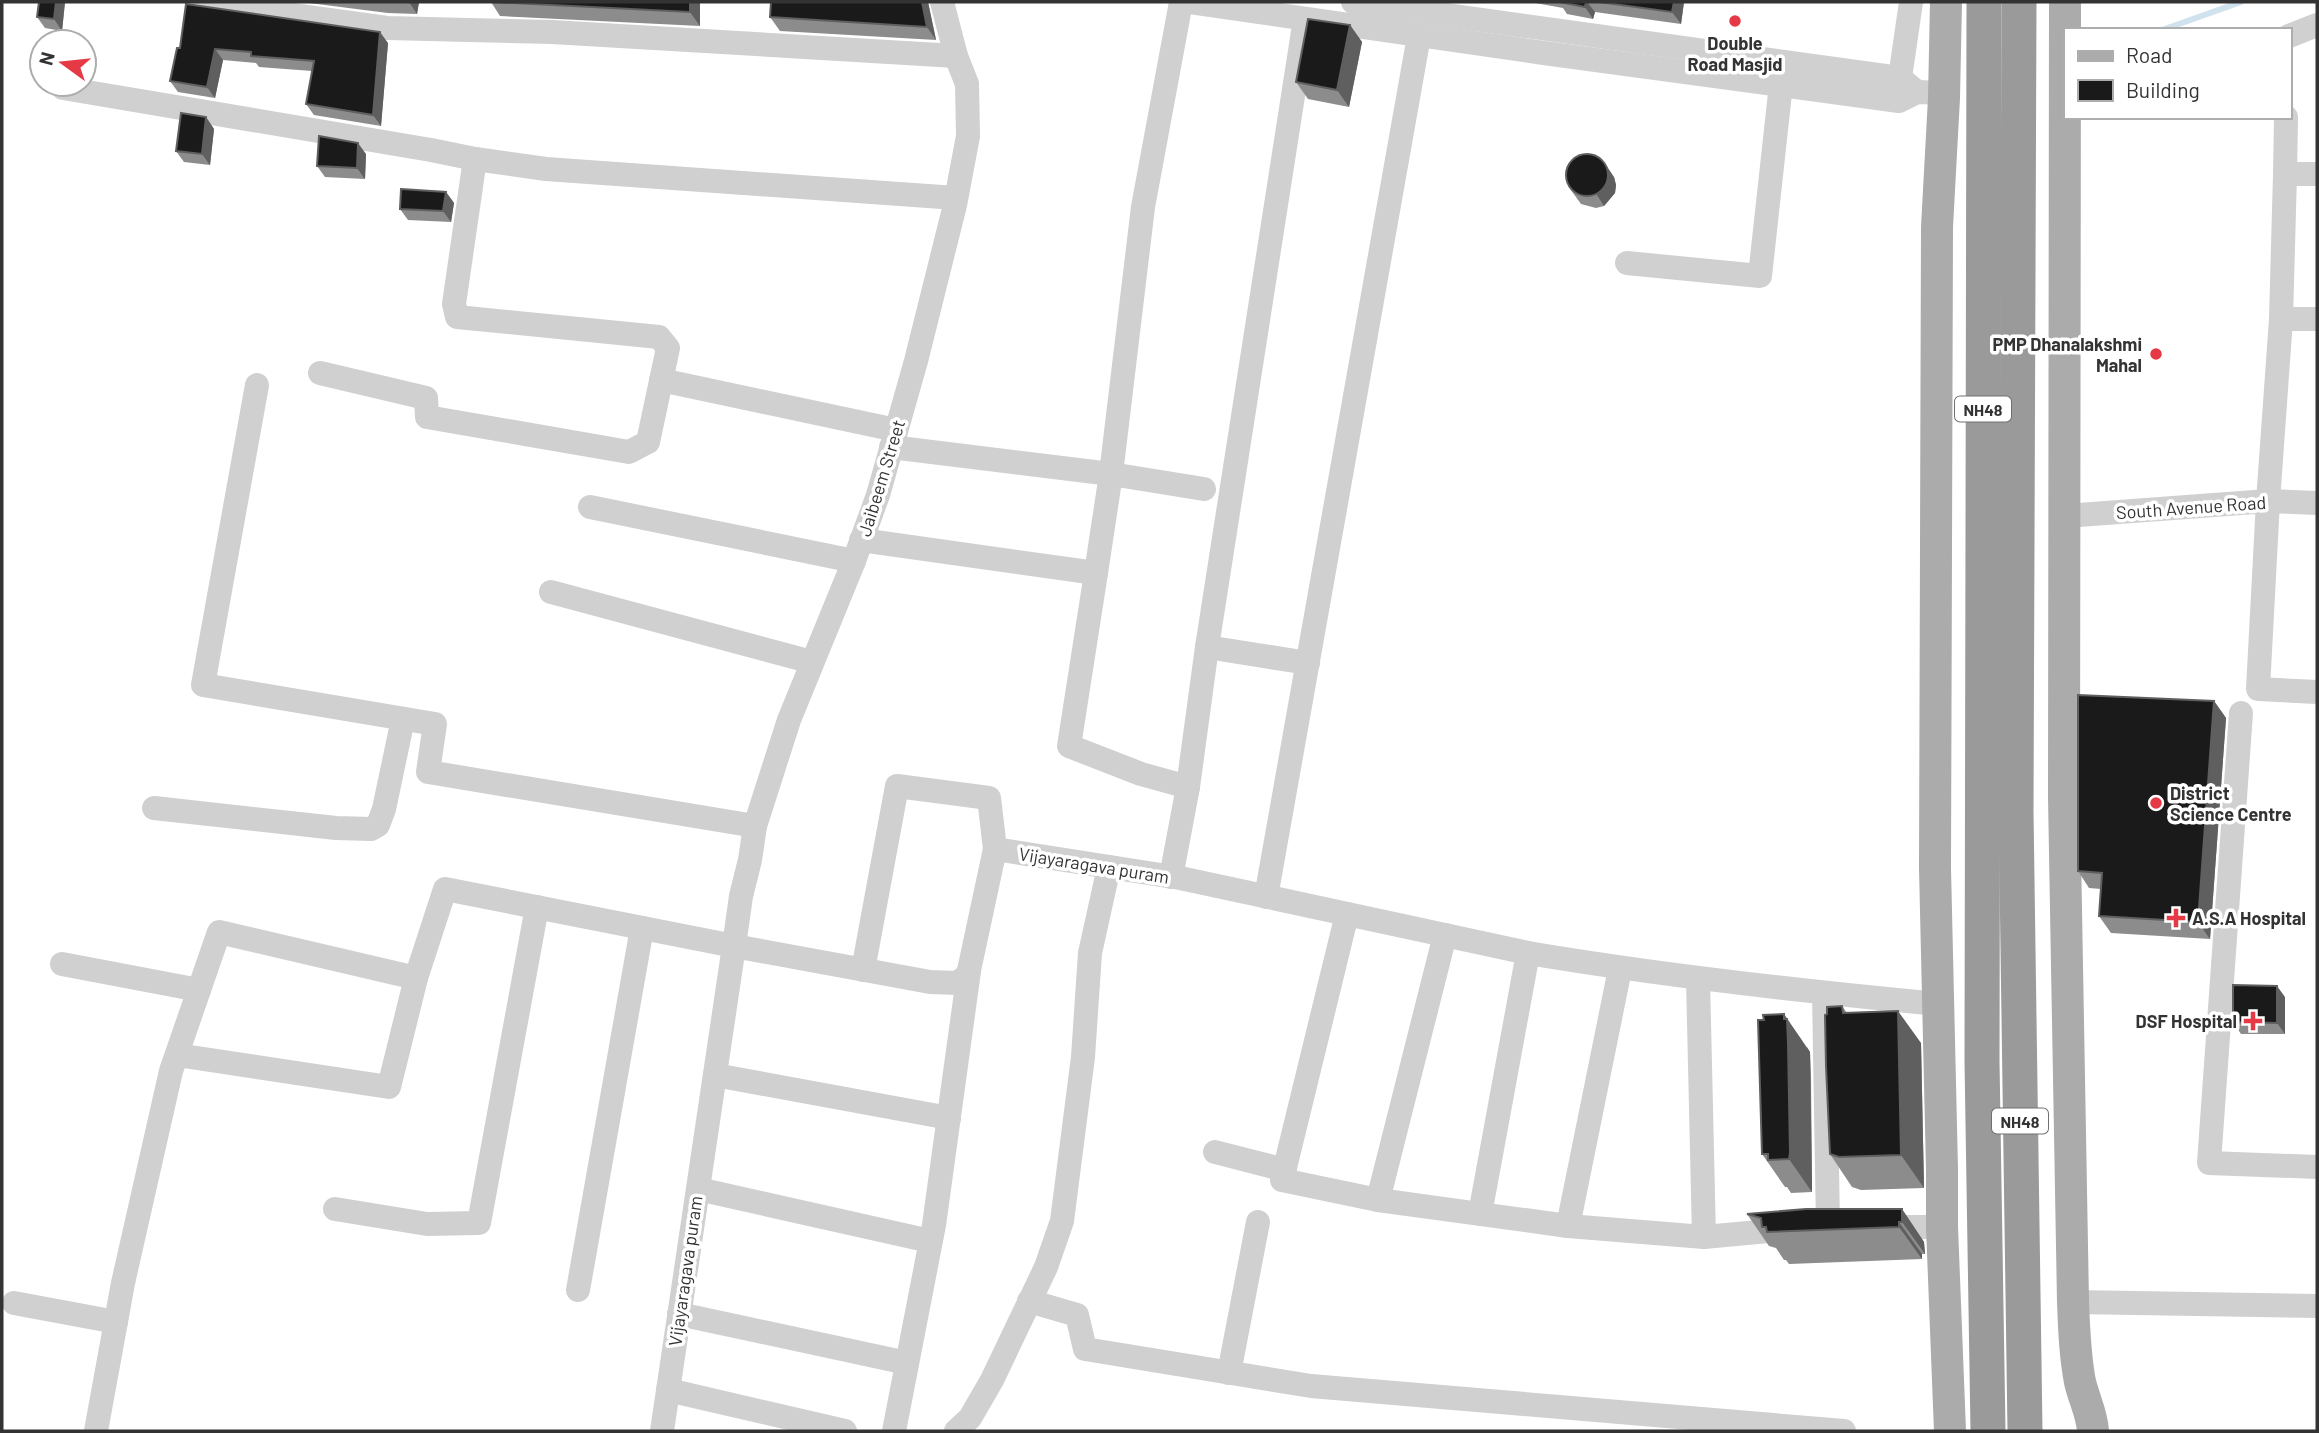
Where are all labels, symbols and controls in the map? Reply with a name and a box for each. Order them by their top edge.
marker: Double Road Masjid [1727,13,1743,29]
north arrow [28,28,98,98]
legend [2064,28,2291,119]
place label: Double Road Masjid [1687,32,1783,75]
text: Road [2126,42,2172,67]
text: N [33,49,59,68]
text: Building [2126,77,2200,102]
place label: PMP Dhanalakshmi Mahal [1992,333,2142,376]
marker: PMP Dhanalakshmi Mahal [2148,346,2164,362]
road number: NH48 [1955,396,2011,422]
street label: Jaibeem Street [853,417,909,539]
street label: South Avenue Road [2115,491,2267,523]
place label: District Science Centre [2170,782,2292,825]
marker: District Science Centre [2148,795,2164,811]
street label: Vijayaragava puram [1017,842,1171,888]
place label: A.S.A Hospital [2192,907,2306,929]
marker: A.S.A Hospital [2166,908,2186,928]
place label: DSF Hospital [2136,1010,2237,1032]
marker: DSF Hospital [2243,1011,2263,1031]
road number: NH48 [1992,1108,2048,1134]
street label: Vijayaragava puram [664,1194,706,1348]

